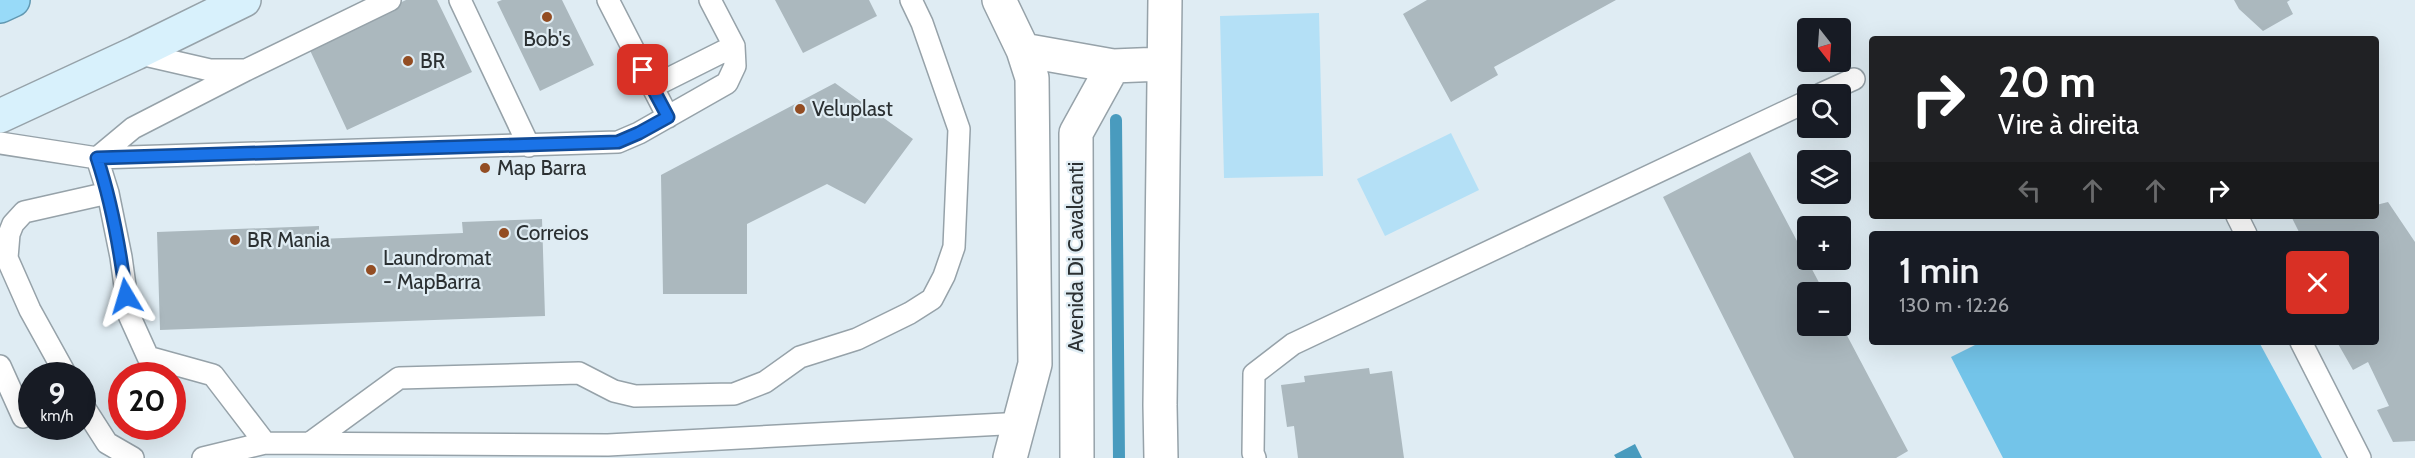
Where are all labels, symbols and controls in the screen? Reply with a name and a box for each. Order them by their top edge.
marker: Bob's [540,10,554,24]
north arrow [1797,18,1851,72]
map controls [1797,18,1851,336]
place label: Bob's [523,26,571,51]
pin [617,44,668,95]
place label: BR [420,48,446,73]
icon: arrive [626,53,659,86]
marker: BR [401,54,415,68]
text: 20 m [1998,56,2096,108]
icon: right [1899,60,1977,138]
button: search [1797,84,1851,138]
place label: Veluplast [812,96,893,121]
marker: Veluplast [793,102,807,116]
text: Vire à direita [1998,108,2139,141]
button: layers [1797,150,1851,204]
place label: Map Barra [497,155,586,180]
marker: Map Barra [478,161,492,175]
street label: Avenida Di Cavalcanti [1063,162,1088,352]
icon: left [2013,174,2046,207]
icon: ahead [2076,174,2109,207]
icon: ahead [2139,174,2172,207]
icon: right [2202,174,2235,207]
button: + [1797,216,1851,270]
place label: Correios [516,220,589,245]
marker: Correios [497,226,511,240]
place label: BR Mania [247,227,330,252]
marker: BR Mania [228,233,242,247]
place label: Laundromat - MapBarra [383,245,491,294]
text: 1 min [1899,248,1979,292]
button: close [2286,251,2349,314]
marker: Laundromat - MapBarra [364,263,378,277]
position arrow [94,264,158,328]
button: − [1797,282,1851,336]
text: 130 m · 12:26 [1899,293,2009,317]
speed limit sign: 20 [108,362,186,440]
text: 9 [49,375,65,412]
text: km/h [41,407,73,425]

